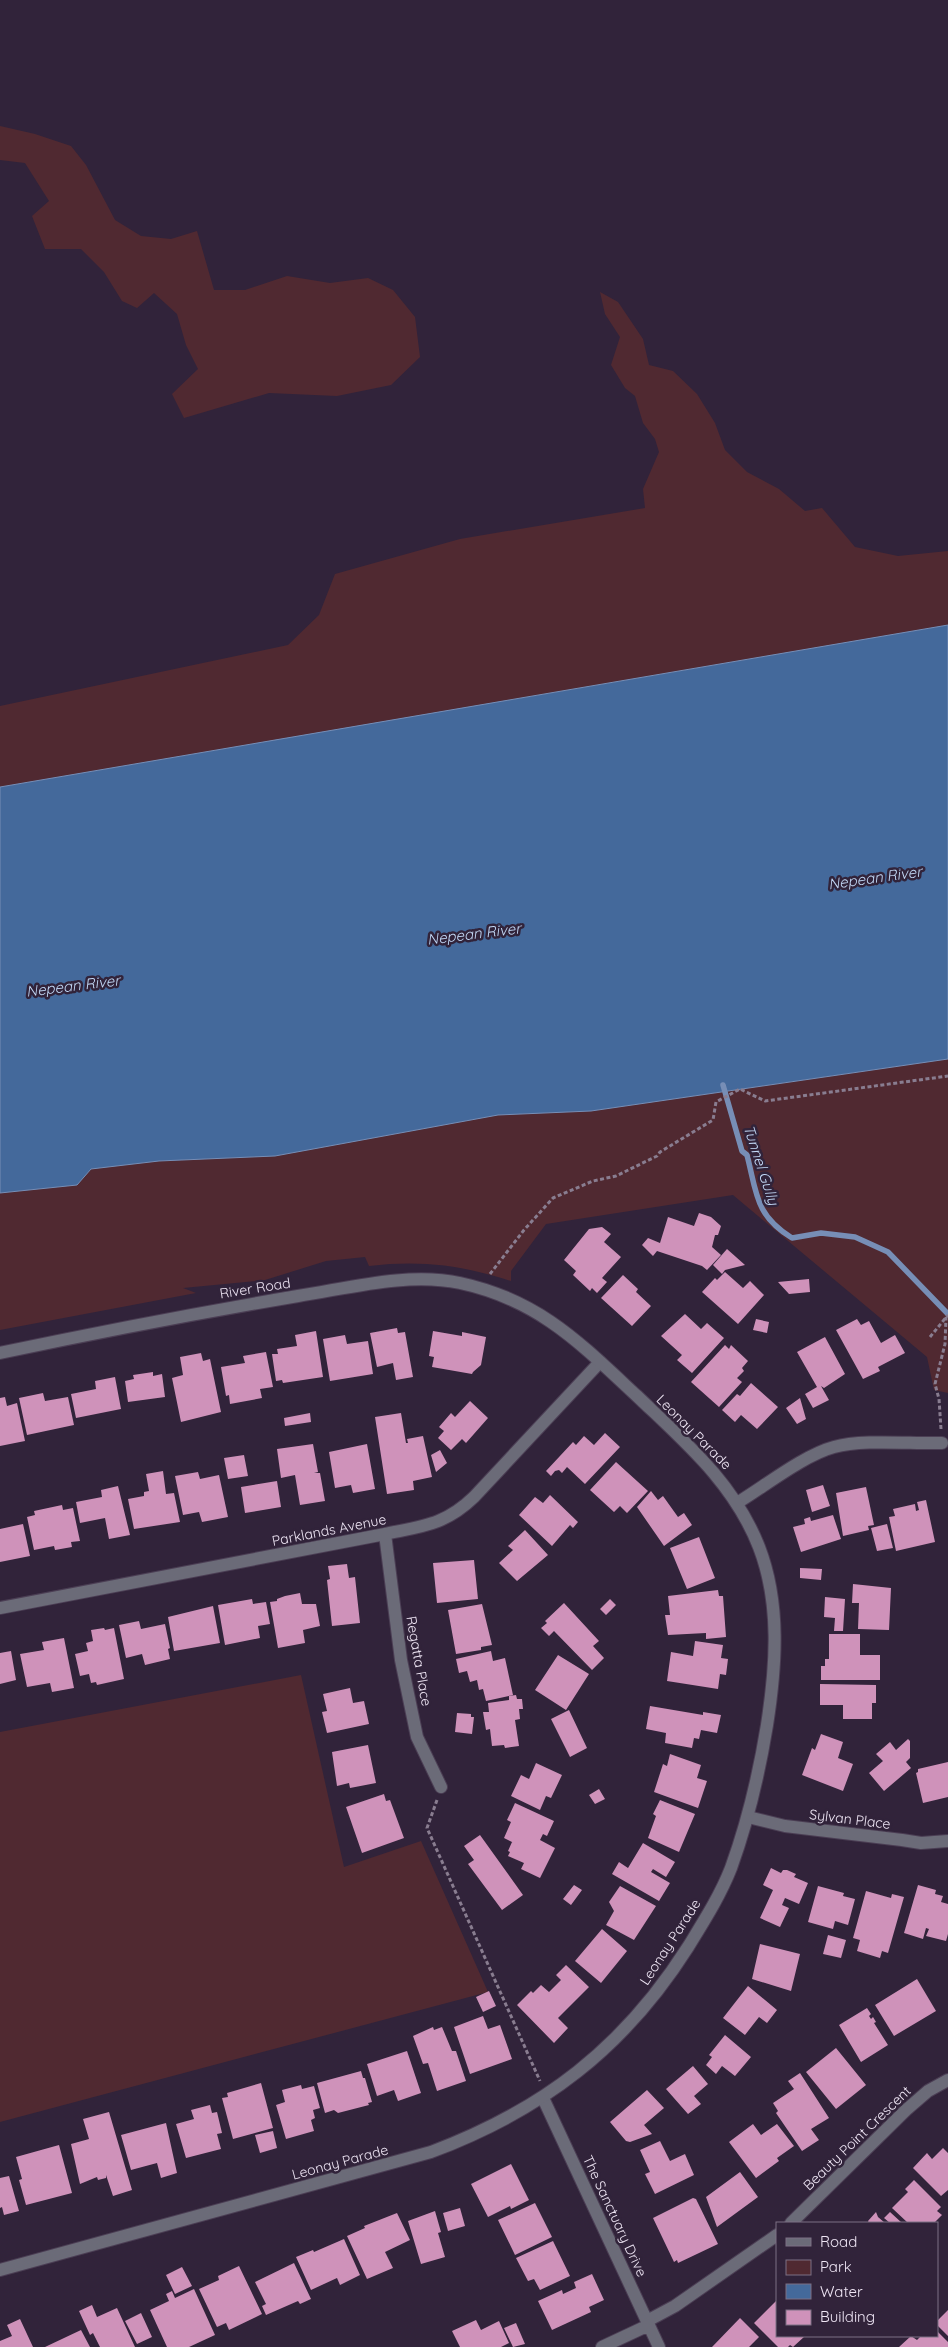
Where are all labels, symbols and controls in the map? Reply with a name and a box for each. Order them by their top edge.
water label: Nepean River [827,861,925,893]
water label: Nepean River [426,918,524,949]
water label: Nepean River [25,970,123,1001]
water label: Tunnel Gully [740,1122,784,1209]
street label: River Road [218,1274,292,1302]
street label: Leonay Parade [653,1391,735,1473]
street label: Parklands Avenue [270,1510,388,1550]
street label: Regatta Place [402,1614,436,1708]
street label: Sylvan Place [808,1805,892,1833]
street label: Leonay Parade [635,1896,705,1988]
street label: Beauty Point Crescent [799,2082,915,2194]
street label: Leonay Parade [290,2140,390,2184]
street label: The Sanctuary Drive [579,2152,651,2280]
legend [776,2222,938,2337]
text: Road [820,2232,857,2251]
text: Park [820,2257,852,2276]
text: Water [820,2282,863,2301]
text: Building [820,2307,875,2326]

